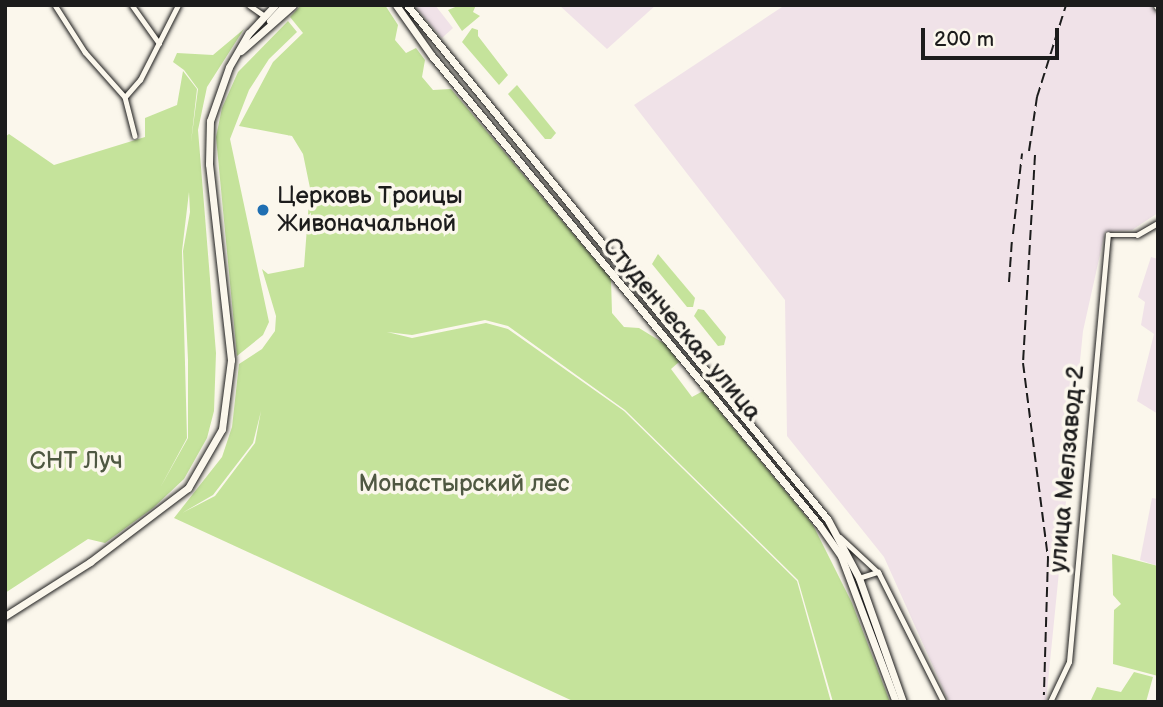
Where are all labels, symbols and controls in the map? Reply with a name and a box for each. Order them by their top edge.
scale bar [925,14,1063,58]
text: 200 m [934,27,994,52]
place label: Церковь Троицы Живоначальной [277,182,463,238]
marker: Церковь Троицы Живоначальной [255,202,271,218]
street label: Студенческая улица [597,232,767,426]
street label: улица Мелзавод-2 [1044,364,1090,574]
park label: СНТ Луч [29,447,123,475]
park label: Монастырский лес [358,470,570,498]

